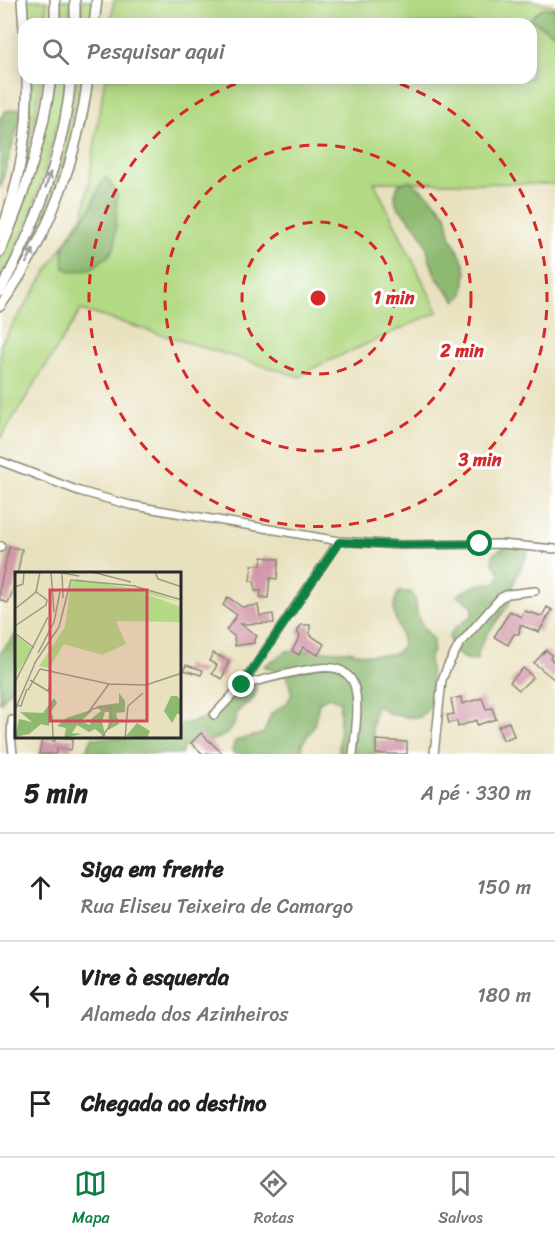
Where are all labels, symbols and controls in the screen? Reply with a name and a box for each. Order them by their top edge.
search box [18,18,537,84]
text: Pesquisar aqui [87,32,225,71]
icon: search [39,35,72,68]
one-way arrow [44,171,53,189]
one-way arrow [26,248,35,265]
text: 1 min [374,282,415,314]
centre of rings [308,288,328,308]
text: 2 min [439,335,484,367]
text: 3 min [457,444,502,476]
route start [466,530,492,556]
inset map [15,572,182,739]
route end [228,671,254,697]
text: 5 min [24,770,88,816]
text: A pé · 330 m [421,776,531,811]
text: Siga em frente [81,850,224,889]
text: 150 m [477,870,531,905]
icon: ahead [24,871,57,904]
text: Rua Eliseu Teixeira de Camargo [81,889,353,924]
text: Vire à esquerda [81,958,229,997]
text: 180 m [477,978,531,1013]
icon: left [24,979,57,1012]
text: Alameda dos Azinheiros [81,997,289,1032]
text: Chegada ao destino [81,1084,266,1123]
icon: arrive [24,1087,57,1120]
tab: Mapa [72,1167,110,1232]
tab: Rotas [254,1167,294,1232]
tab: Salvos [438,1167,483,1232]

